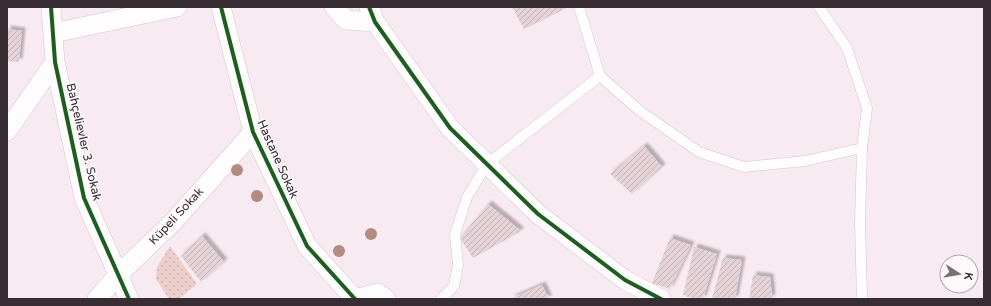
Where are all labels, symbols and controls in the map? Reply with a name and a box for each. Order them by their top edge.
street label: Bahçelievler 3. Sokak [64,82,104,203]
street label: Hastane Sokak [254,118,302,201]
street label: Küpeli Sokak [146,184,206,248]
north arrow [939,254,979,294]
text: K [961,271,975,282]

